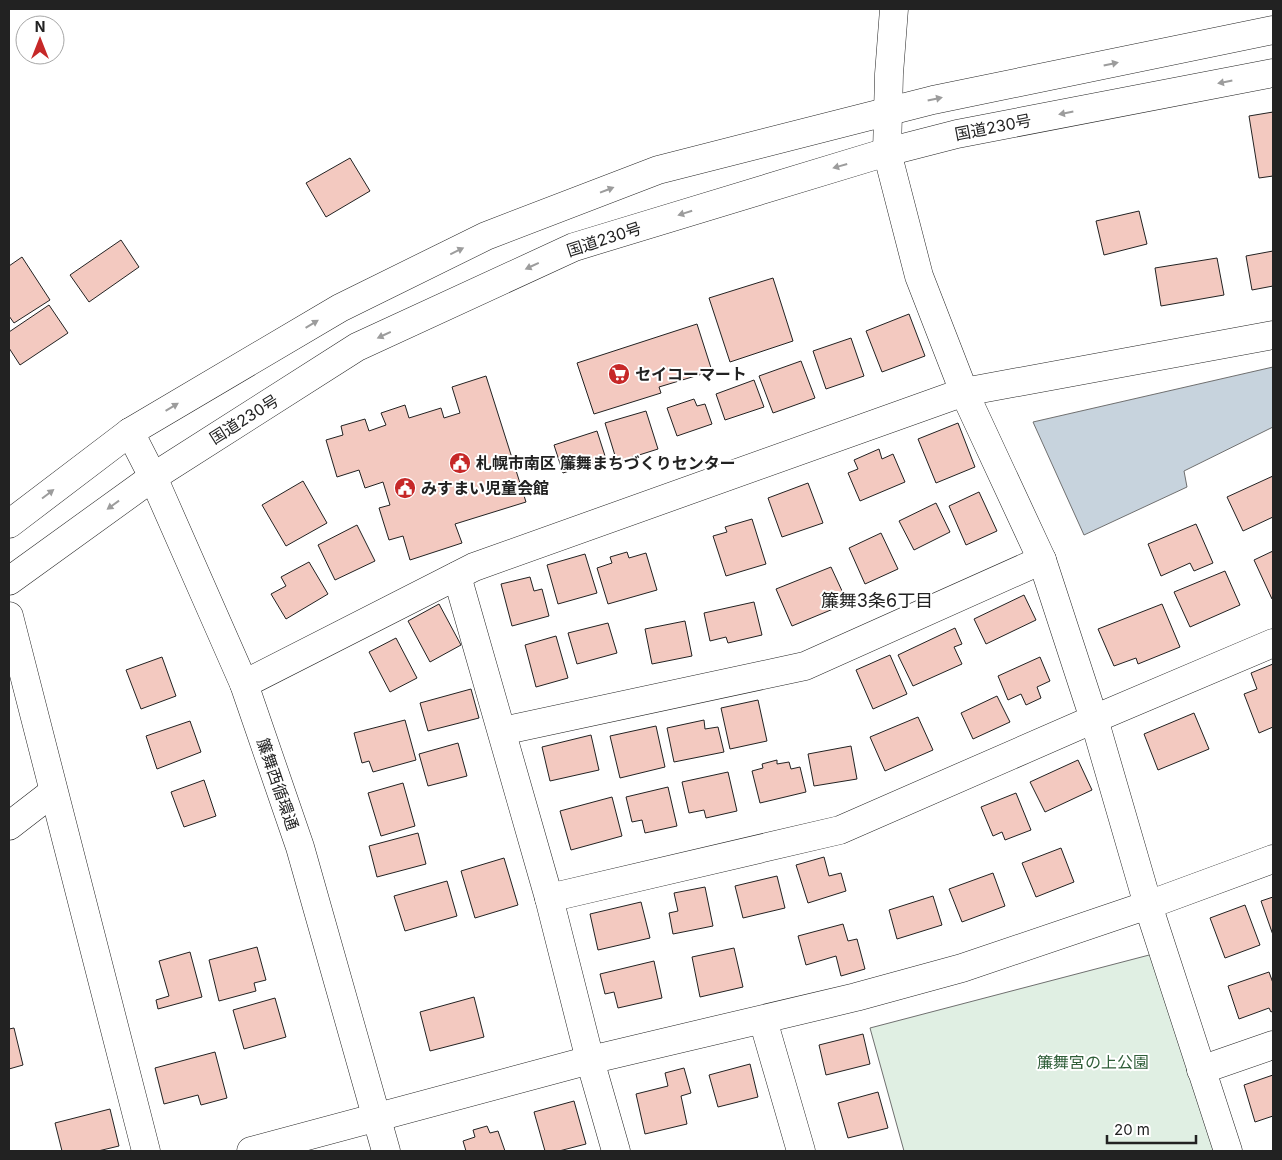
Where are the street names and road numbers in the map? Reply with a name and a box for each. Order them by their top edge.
street label: 国道230号 [953,110,1033,144]
street label: 国道230号 [564,217,644,261]
street label: 国道230号 [206,390,282,448]
street label: 簾舞西循環通 [253,735,303,833]

